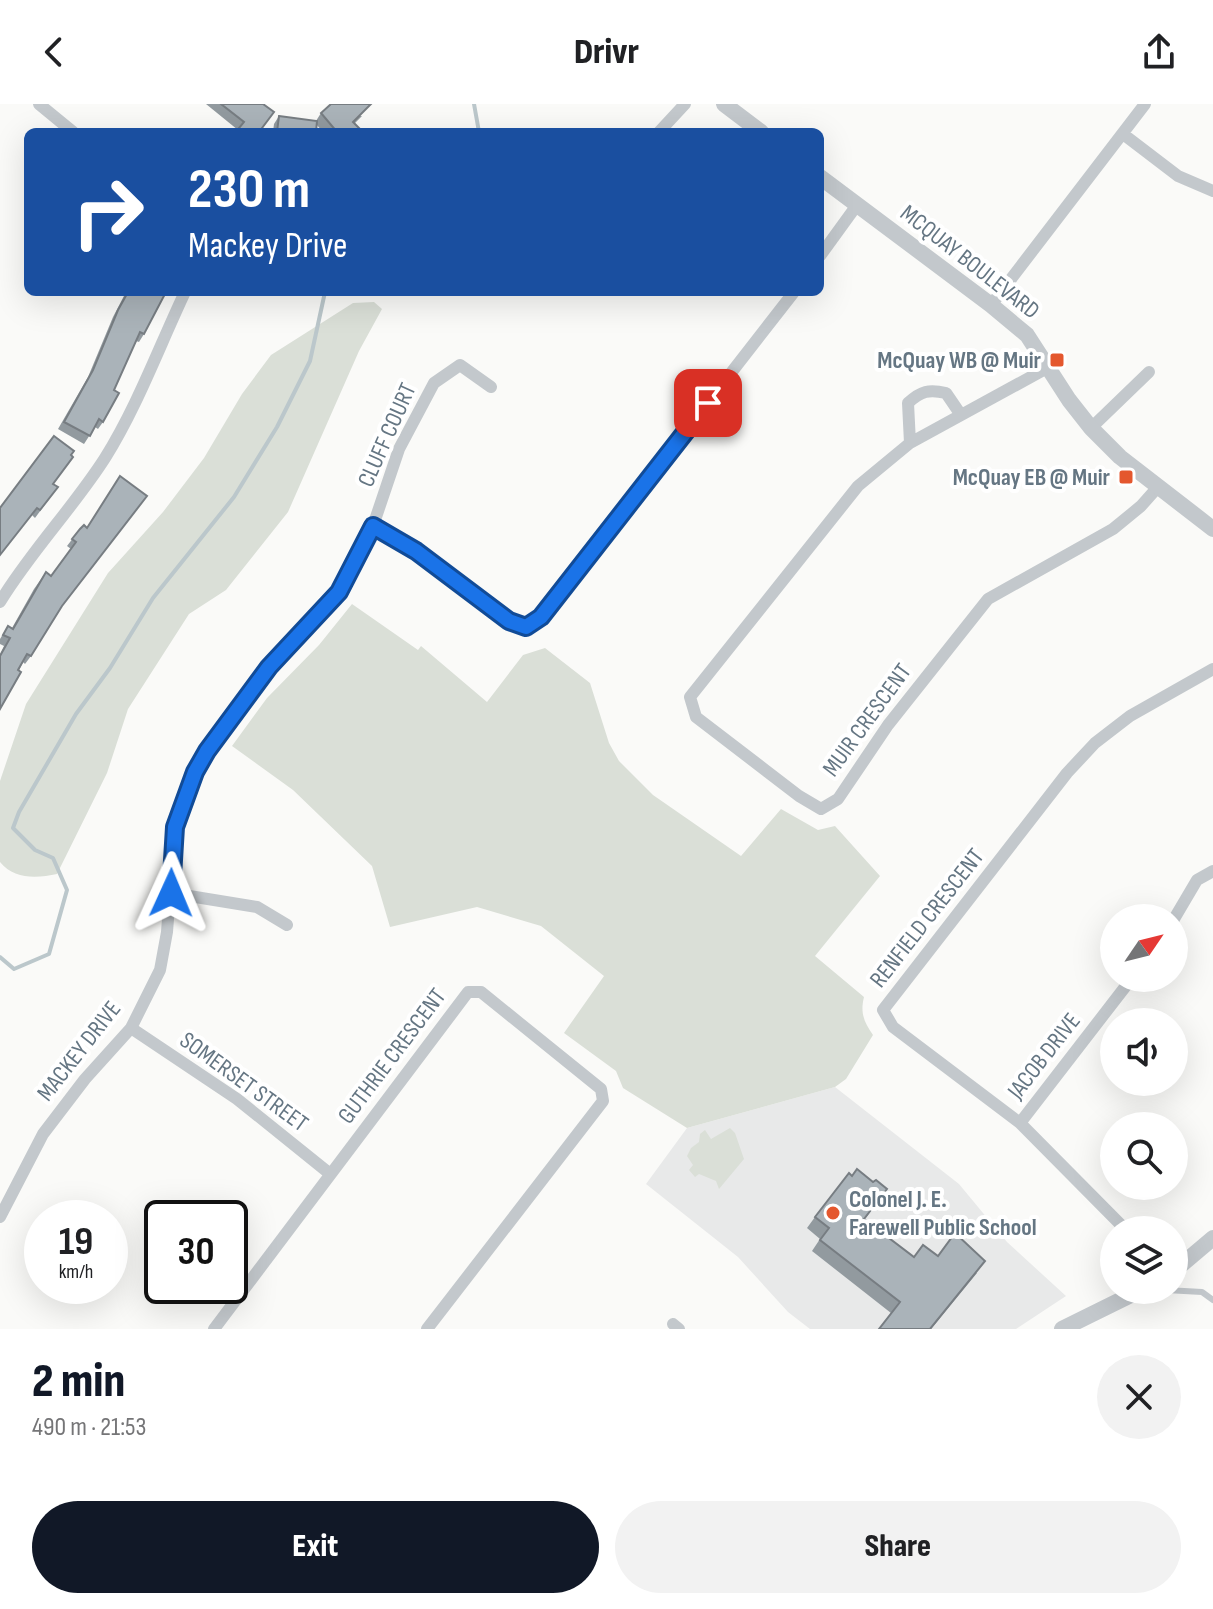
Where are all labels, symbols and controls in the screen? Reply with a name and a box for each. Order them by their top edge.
icon: back [32,30,76,74]
icon: share [1137,30,1181,74]
text: Drivr [574,31,639,74]
text: 230 m [188,157,310,224]
icon: right [56,160,160,264]
street label: MCQUAY BOULEVARD [895,199,1045,325]
text: Mackey Drive [188,225,348,268]
place label: McQuay WB @ Muir [877,346,1042,375]
marker: McQuay WB @ Muir [1048,351,1066,369]
pin [674,369,742,437]
street label: CLUFF COURT [351,378,423,491]
icon: arrive [686,381,730,425]
place label: McQuay EB @ Muir [953,463,1111,492]
marker: McQuay EB @ Muir [1117,468,1135,486]
street label: MUIR CRESCENT [816,658,918,782]
street label: RENFIELD CRESCENT [864,843,990,993]
position arrow [129,851,213,935]
north arrow [1100,904,1188,992]
map controls [1100,904,1188,1304]
street label: GUTHRIE CRESCENT [332,982,452,1129]
street label: MACKEY DRIVE [31,995,127,1107]
street label: JACOB DRIVE [1001,1007,1087,1106]
button: sound [1100,1008,1188,1096]
street label: SOMERSET STREET [174,1026,314,1138]
button: search [1100,1112,1188,1200]
place label: Colonel J. E. Farewell Public School [849,1185,1037,1242]
speed limit sign: 30 [144,1200,248,1304]
marker: Colonel J. E. Farewell Public School [824,1204,842,1222]
button: layers [1100,1216,1188,1304]
text: 19 [59,1218,93,1266]
text: km/h [59,1260,93,1284]
text: 2 min [32,1353,125,1410]
button: close [1097,1355,1181,1439]
text: 490 m · 21:53 [32,1412,146,1443]
button: Exit [32,1501,599,1593]
button: Share [615,1501,1181,1593]

